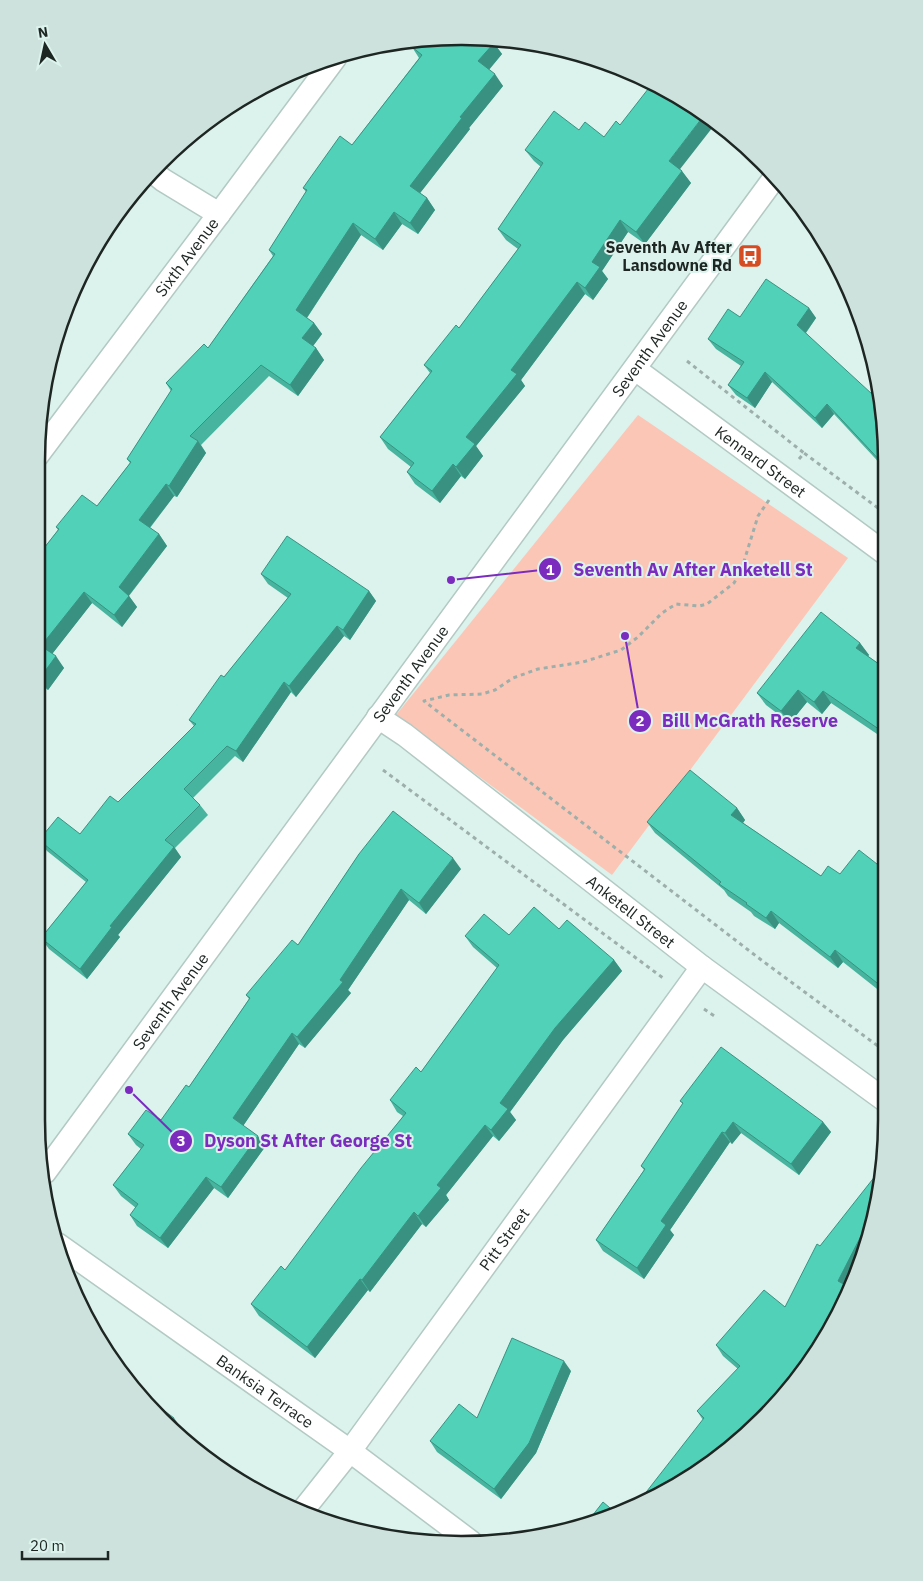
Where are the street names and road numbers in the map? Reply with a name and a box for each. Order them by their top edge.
street label: Sixth Avenue [151,213,223,300]
street label: Seventh Avenue [607,295,692,400]
street label: Kennard Street [711,421,810,502]
street label: Seventh Avenue [368,621,453,726]
street label: Anketell Street [582,871,679,952]
street label: Seventh Avenue [128,948,213,1054]
street label: Pitt Street [475,1204,534,1274]
street label: Banksia Terrace [213,1350,318,1432]

